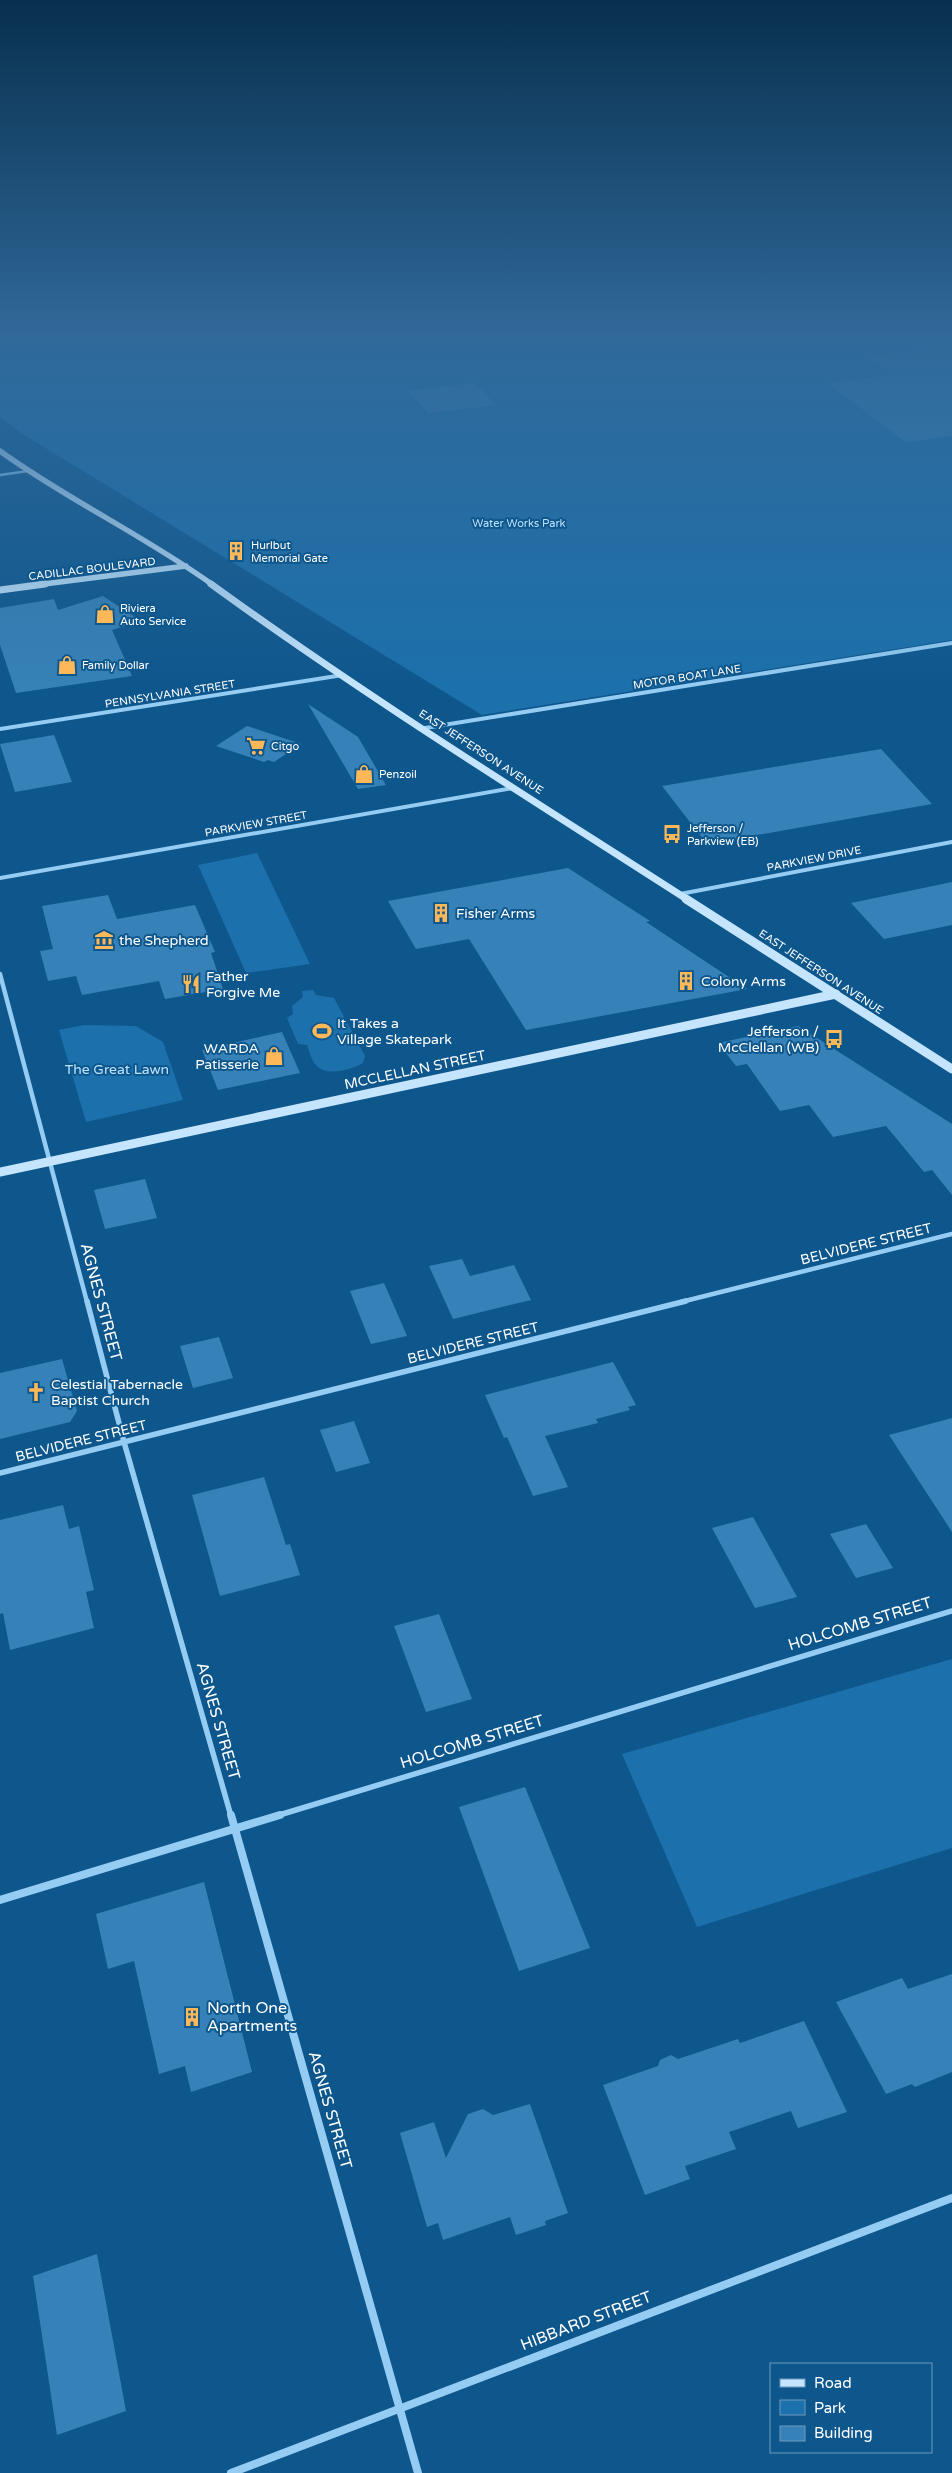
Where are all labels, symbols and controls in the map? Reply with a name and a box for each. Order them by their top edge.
park label: Water Works Park [472,517,566,530]
place label: Hurlbut Memorial Gate [251,539,328,565]
building icon: Hurlbut Memorial Gate [225,540,247,562]
street label: CADILLAC BOULEVARD [28,555,156,583]
place label: Riviera Auto Service [120,602,186,628]
shop icon: Riviera Auto Service [94,603,116,625]
shop icon: Family Dollar [56,654,78,676]
place label: Family Dollar [82,659,150,672]
street label: MOTOR BOAT LANE [632,662,742,692]
street label: PENNSYLVANIA STREET [104,677,236,711]
street label: EAST JEFFERSON AVENUE [416,707,546,797]
supermarket icon: Citgo [245,735,267,757]
place label: Citgo [271,740,299,753]
shop icon: Penzoil [353,763,375,785]
place label: Penzoil [379,768,417,781]
street label: PARKVIEW STREET [204,809,308,839]
place label: Jefferson / Parkview (EB) [687,822,758,848]
bus stop icon: Jefferson / Parkview (EB) [661,823,683,845]
street label: PARKVIEW DRIVE [766,843,862,875]
building icon: Fisher Arms [430,902,452,924]
place label: Fisher Arms [456,905,536,922]
street label: EAST JEFFERSON AVENUE [756,927,886,1017]
museum icon: the Shepherd [93,929,115,951]
place label: the Shepherd [119,932,209,949]
place label: Father Forgive Me [206,968,280,1001]
building icon: Colony Arms [675,970,697,992]
restaurant icon: Father Forgive Me [180,973,202,995]
place label: Colony Arms [701,973,786,990]
place label: It Takes a Village Skatepark [337,1015,452,1048]
sports icon: It Takes a Village Skatepark [311,1020,333,1042]
place label: Jefferson / McClellan (WB) [718,1023,819,1056]
bus stop icon: Jefferson / McClellan (WB) [823,1028,845,1050]
place label: WARDA Patisserie [195,1040,259,1073]
shop icon: WARDA Patisserie [263,1045,285,1067]
street label: MCCLELLAN STREET [343,1047,488,1093]
park label: The Great Lawn [65,1061,169,1078]
street label: BELVIDERE STREET [799,1219,934,1269]
street label: AGNES STREET [76,1241,126,1363]
street label: BELVIDERE STREET [406,1318,541,1368]
place label: Celestial Tabernacle Baptist Church [51,1376,183,1409]
church icon: Celestial Tabernacle Baptist Church [25,1381,47,1403]
street label: BELVIDERE STREET [14,1416,149,1466]
street label: HOLCOMB STREET [786,1593,935,1655]
street label: AGNES STREET [192,1660,244,1782]
street label: HOLCOMB STREET [398,1711,547,1773]
place label: North One Apartments [207,1998,297,2036]
building icon: North One Apartments [181,2006,203,2028]
street label: AGNES STREET [304,2049,356,2171]
street label: HIBBARD STREET [518,2287,655,2355]
legend [770,2363,932,2453]
text: Road [814,2374,852,2392]
text: Park [814,2399,846,2417]
text: Building [814,2424,873,2442]

